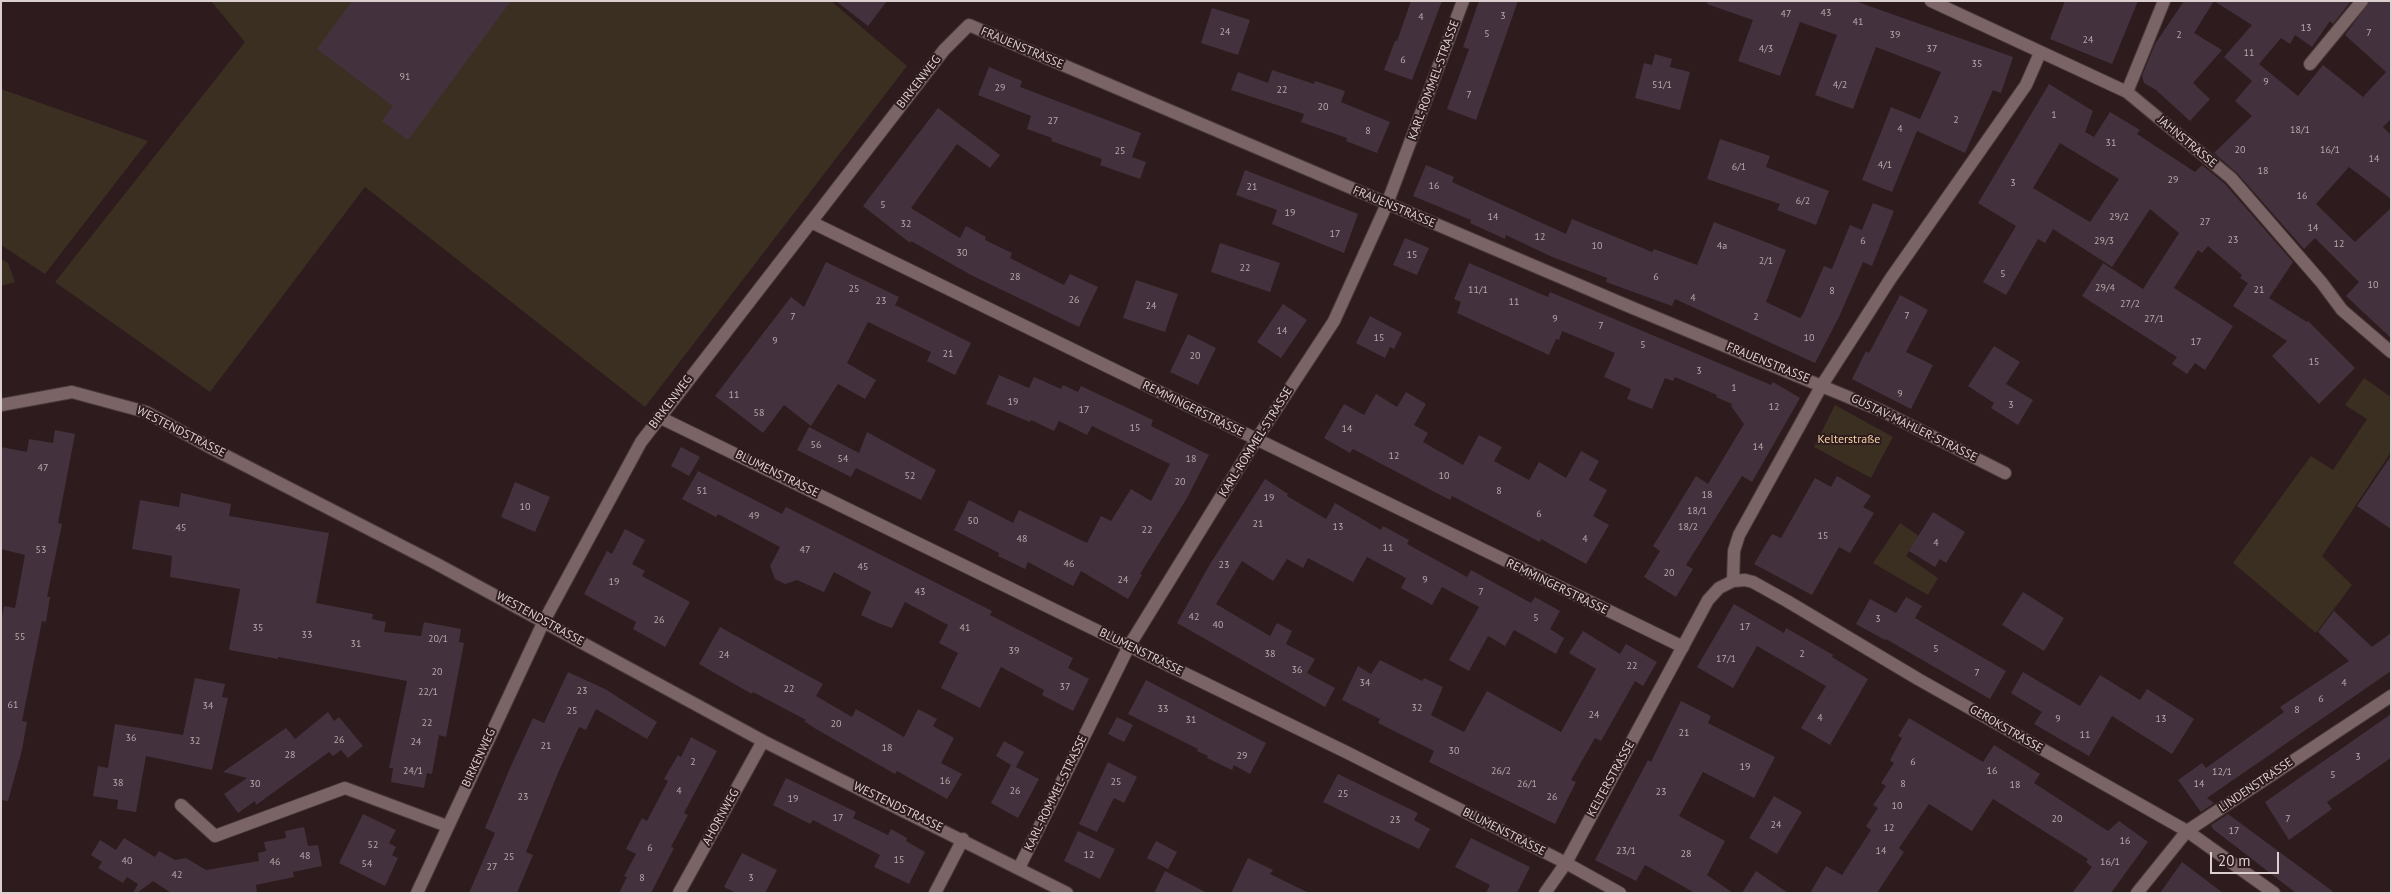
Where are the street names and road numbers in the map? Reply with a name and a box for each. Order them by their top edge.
street label: KARL-ROMMEL-STRASSE [1406,18,1462,142]
street label: FRAUENSTRASSE [978,24,1066,72]
street label: BIRKENWEG [894,53,944,111]
street label: JAHNSTRASSE [2155,113,2219,171]
street label: FRAUENSTRASSE [1350,183,1438,231]
street label: FRAUENSTRASSE [1724,340,1812,386]
street label: BIRKENWEG [646,372,696,432]
street label: REMMINGERSTRASSE [1140,378,1246,440]
street label: KARL-ROMMEL-STRASSE [1216,385,1296,499]
street label: GUSTAV-MAHLER-STRASSE [1849,391,1979,465]
street label: WESTENDSTRASSE [134,403,228,461]
street label: BLUMENSTRASSE [733,448,821,500]
street label: REMMINGERSTRASSE [1504,556,1610,618]
street label: WESTENDSTRASSE [494,589,586,649]
street label: BLUMENSTRASSE [1097,626,1185,678]
street label: GEROKSTRASSE [1967,702,2045,756]
street label: BIRKENWEG [459,726,499,790]
street label: KARL-ROMMEL-STRASSE [1022,733,1090,853]
street label: KELTERSTRASSE [1584,738,1638,820]
street label: LINDENSTRASSE [2216,755,2296,815]
street label: WESTENDSTRASSE [851,779,945,835]
street label: AHORNWEG [700,786,742,848]
street label: BLUMENSTRASSE [1460,805,1548,859]

